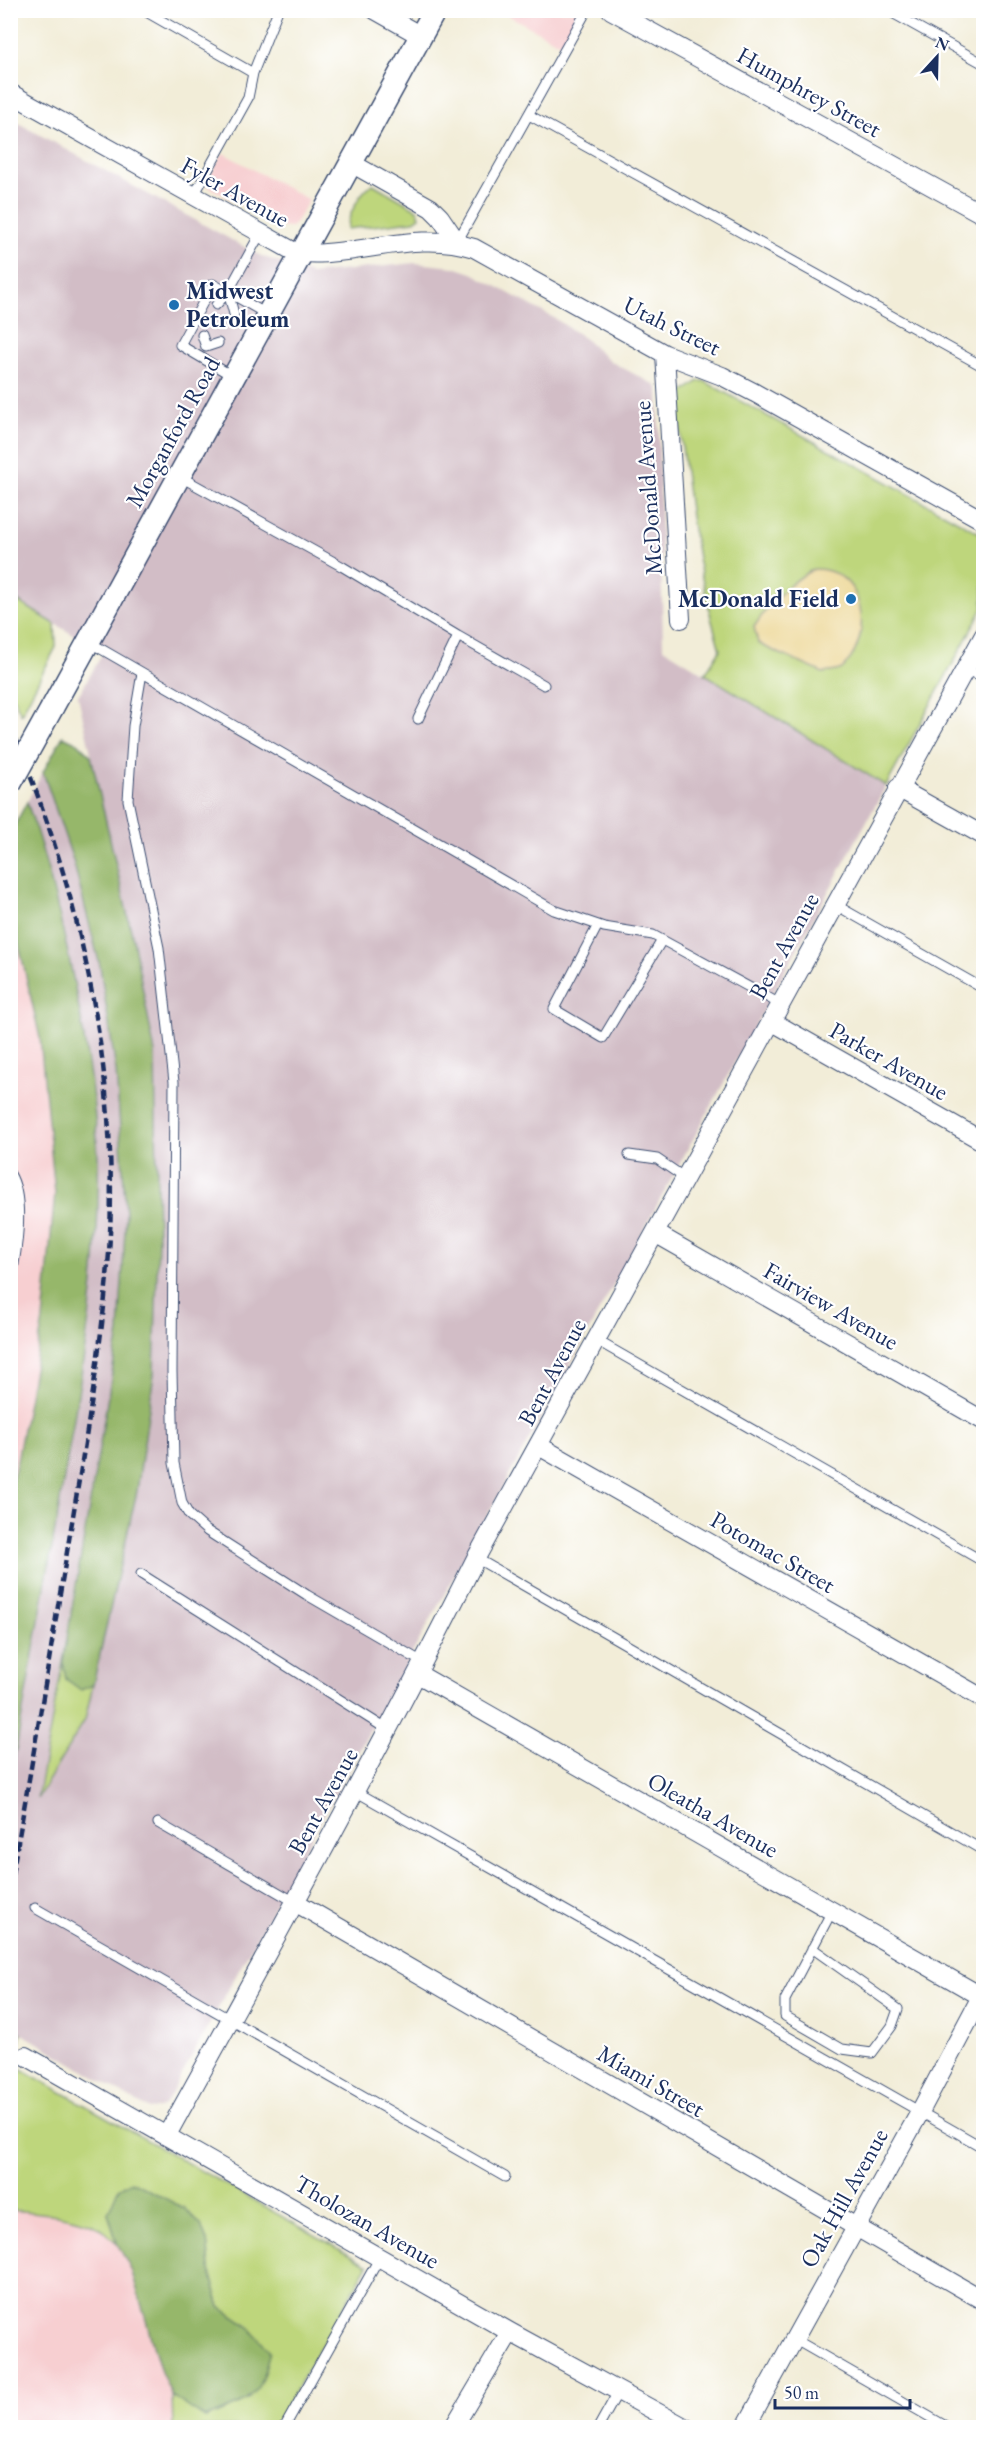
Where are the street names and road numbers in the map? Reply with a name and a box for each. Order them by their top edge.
street label: Humphrey Street [731,39,887,144]
street label: Fyler Avenue [176,149,295,234]
street label: Utah Street [618,289,726,363]
street label: Morganford Road [118,350,227,513]
street label: McDonald Avenue [626,400,669,576]
street label: Bent Avenue [742,887,826,1005]
street label: Parker Avenue [824,1014,954,1107]
street label: Fairview Avenue [758,1254,904,1357]
street label: Bent Avenue [510,1313,593,1431]
street label: Potomac Street [705,1503,842,1600]
street label: Bent Avenue [281,1742,365,1860]
street label: Oleatha Avenue [642,1765,784,1865]
street label: Miami Street [592,2037,711,2124]
street label: Oak Hill Avenue [793,2123,895,2273]
street label: Tholozan Avenue [289,2168,445,2276]

